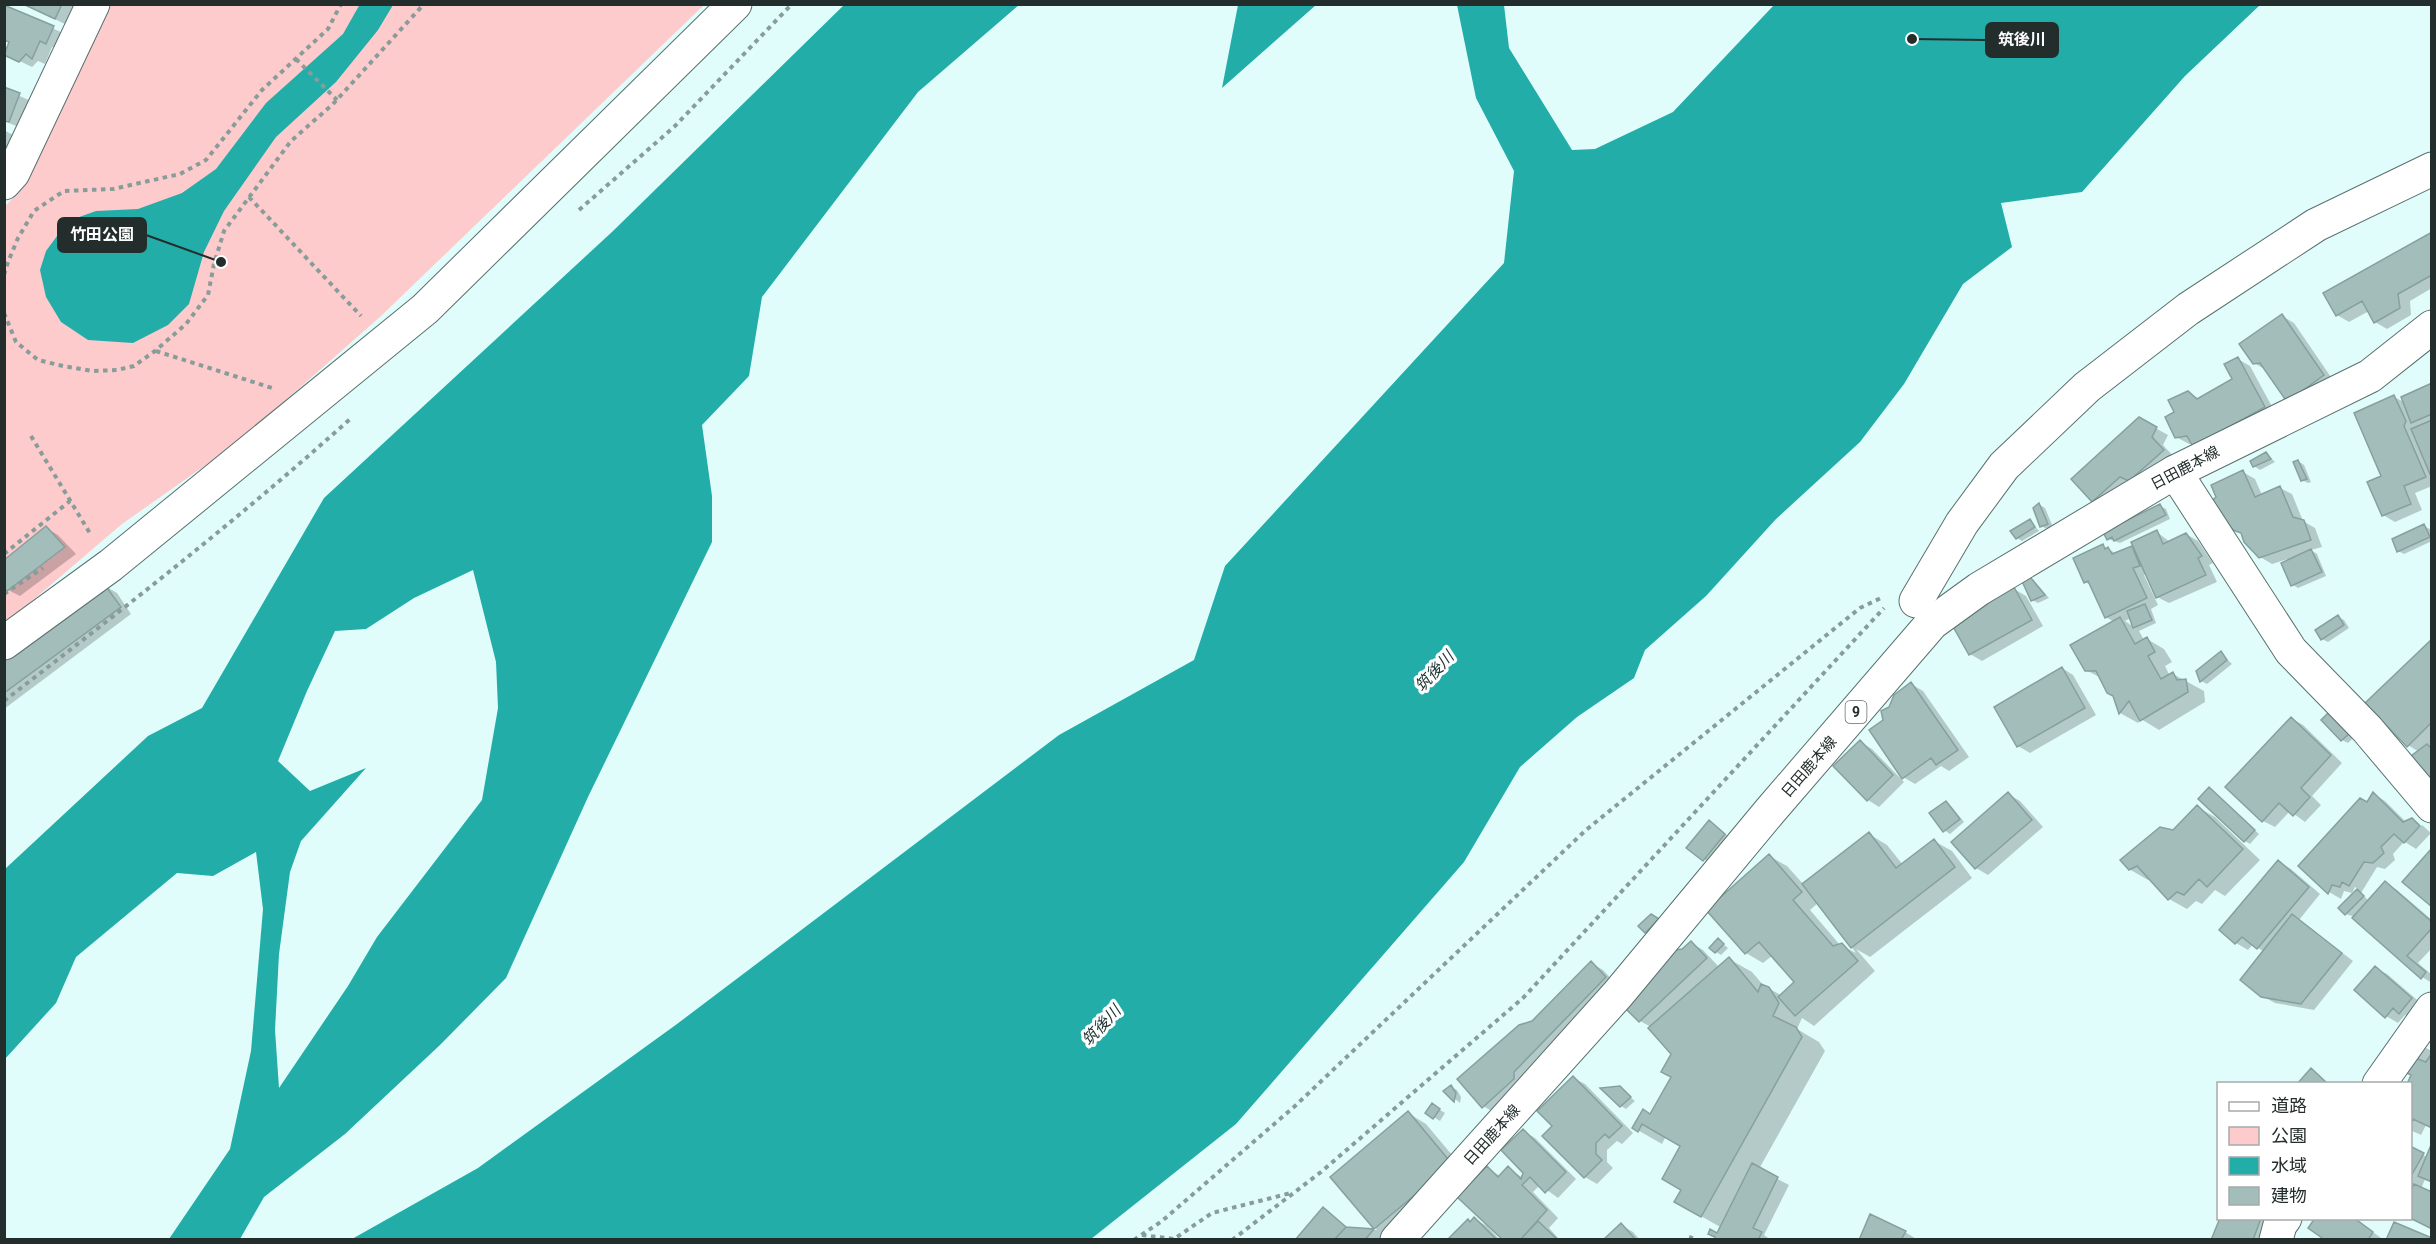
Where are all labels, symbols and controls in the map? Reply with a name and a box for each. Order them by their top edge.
callout: 筑後川 [1986,23,2058,57]
text: 筑後川 [1998,30,2046,49]
callout: 竹田公園 [58,218,146,252]
text: 竹田公園 [70,225,134,244]
street label: 日田鹿本線 [2148,442,2222,494]
water label: 筑後川 [1411,646,1459,695]
road number: 9 [1846,701,1866,723]
street label: 日田鹿本線 [1778,733,1840,801]
water label: 筑後川 [1078,1000,1126,1049]
legend [2217,1082,2412,1220]
text: 道路 [2271,1095,2307,1116]
street label: 日田鹿本線 [1460,1101,1524,1169]
text: 公園 [2271,1125,2307,1146]
text: 水域 [2271,1155,2307,1176]
text: 建物 [2271,1185,2307,1206]

